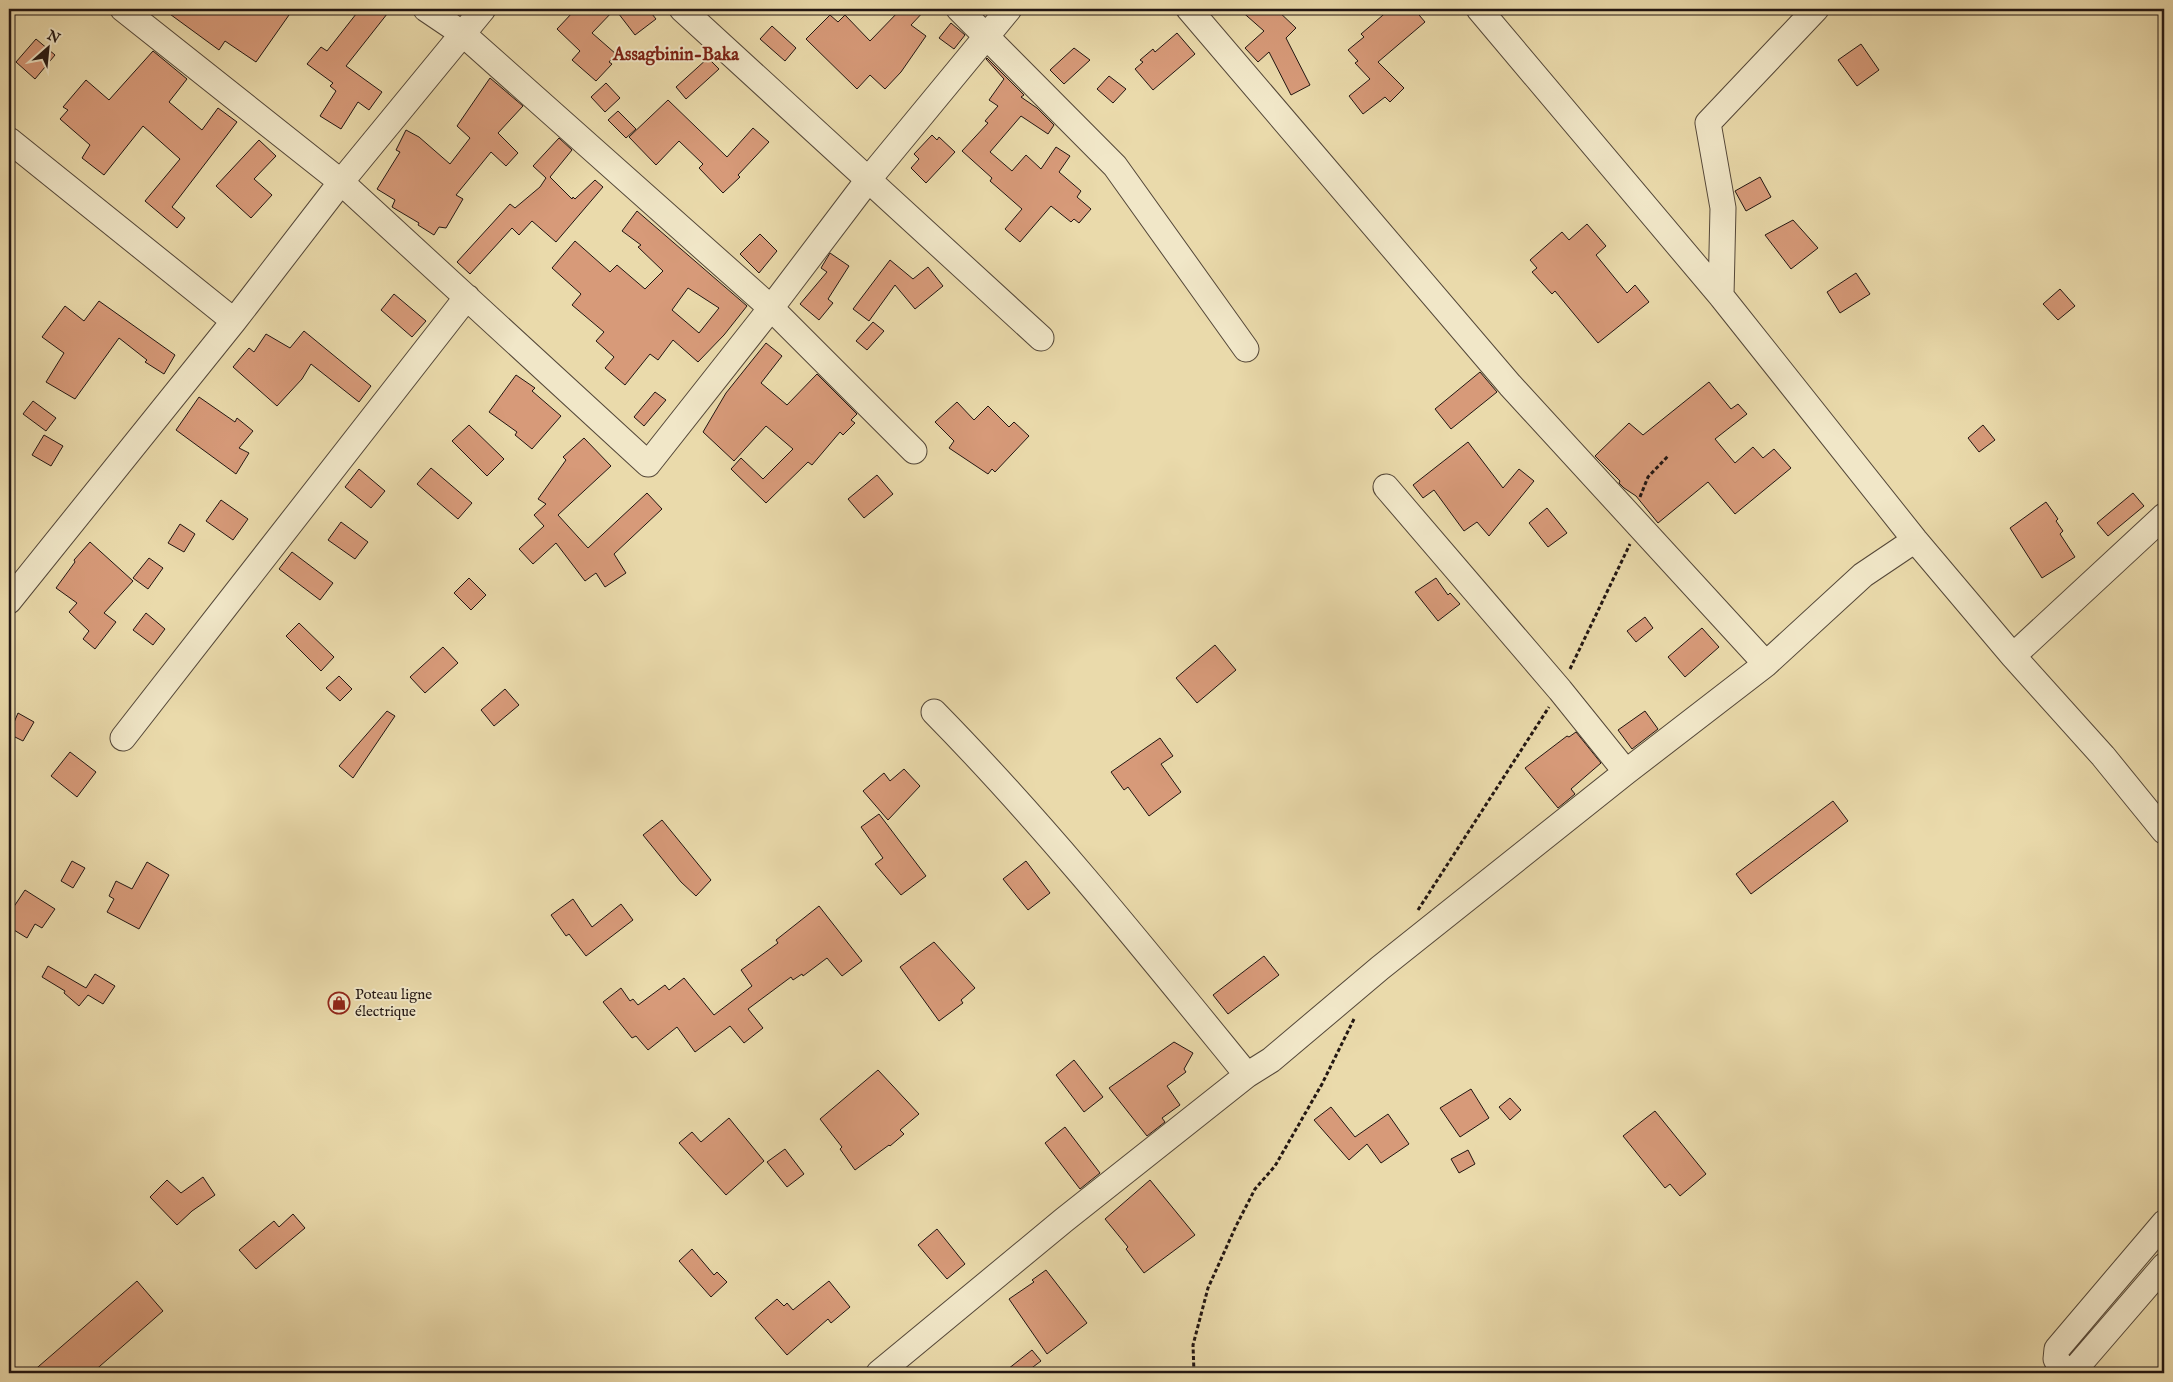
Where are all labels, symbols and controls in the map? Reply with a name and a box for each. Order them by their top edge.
north arrow [22,22,72,72]
text: N [43,26,63,48]
district label: Assagbinin-Baka [612,44,740,67]
place label: Poteau ligne électrique [355,985,432,1021]
shop icon: Poteau ligne électrique [327,991,351,1015]

